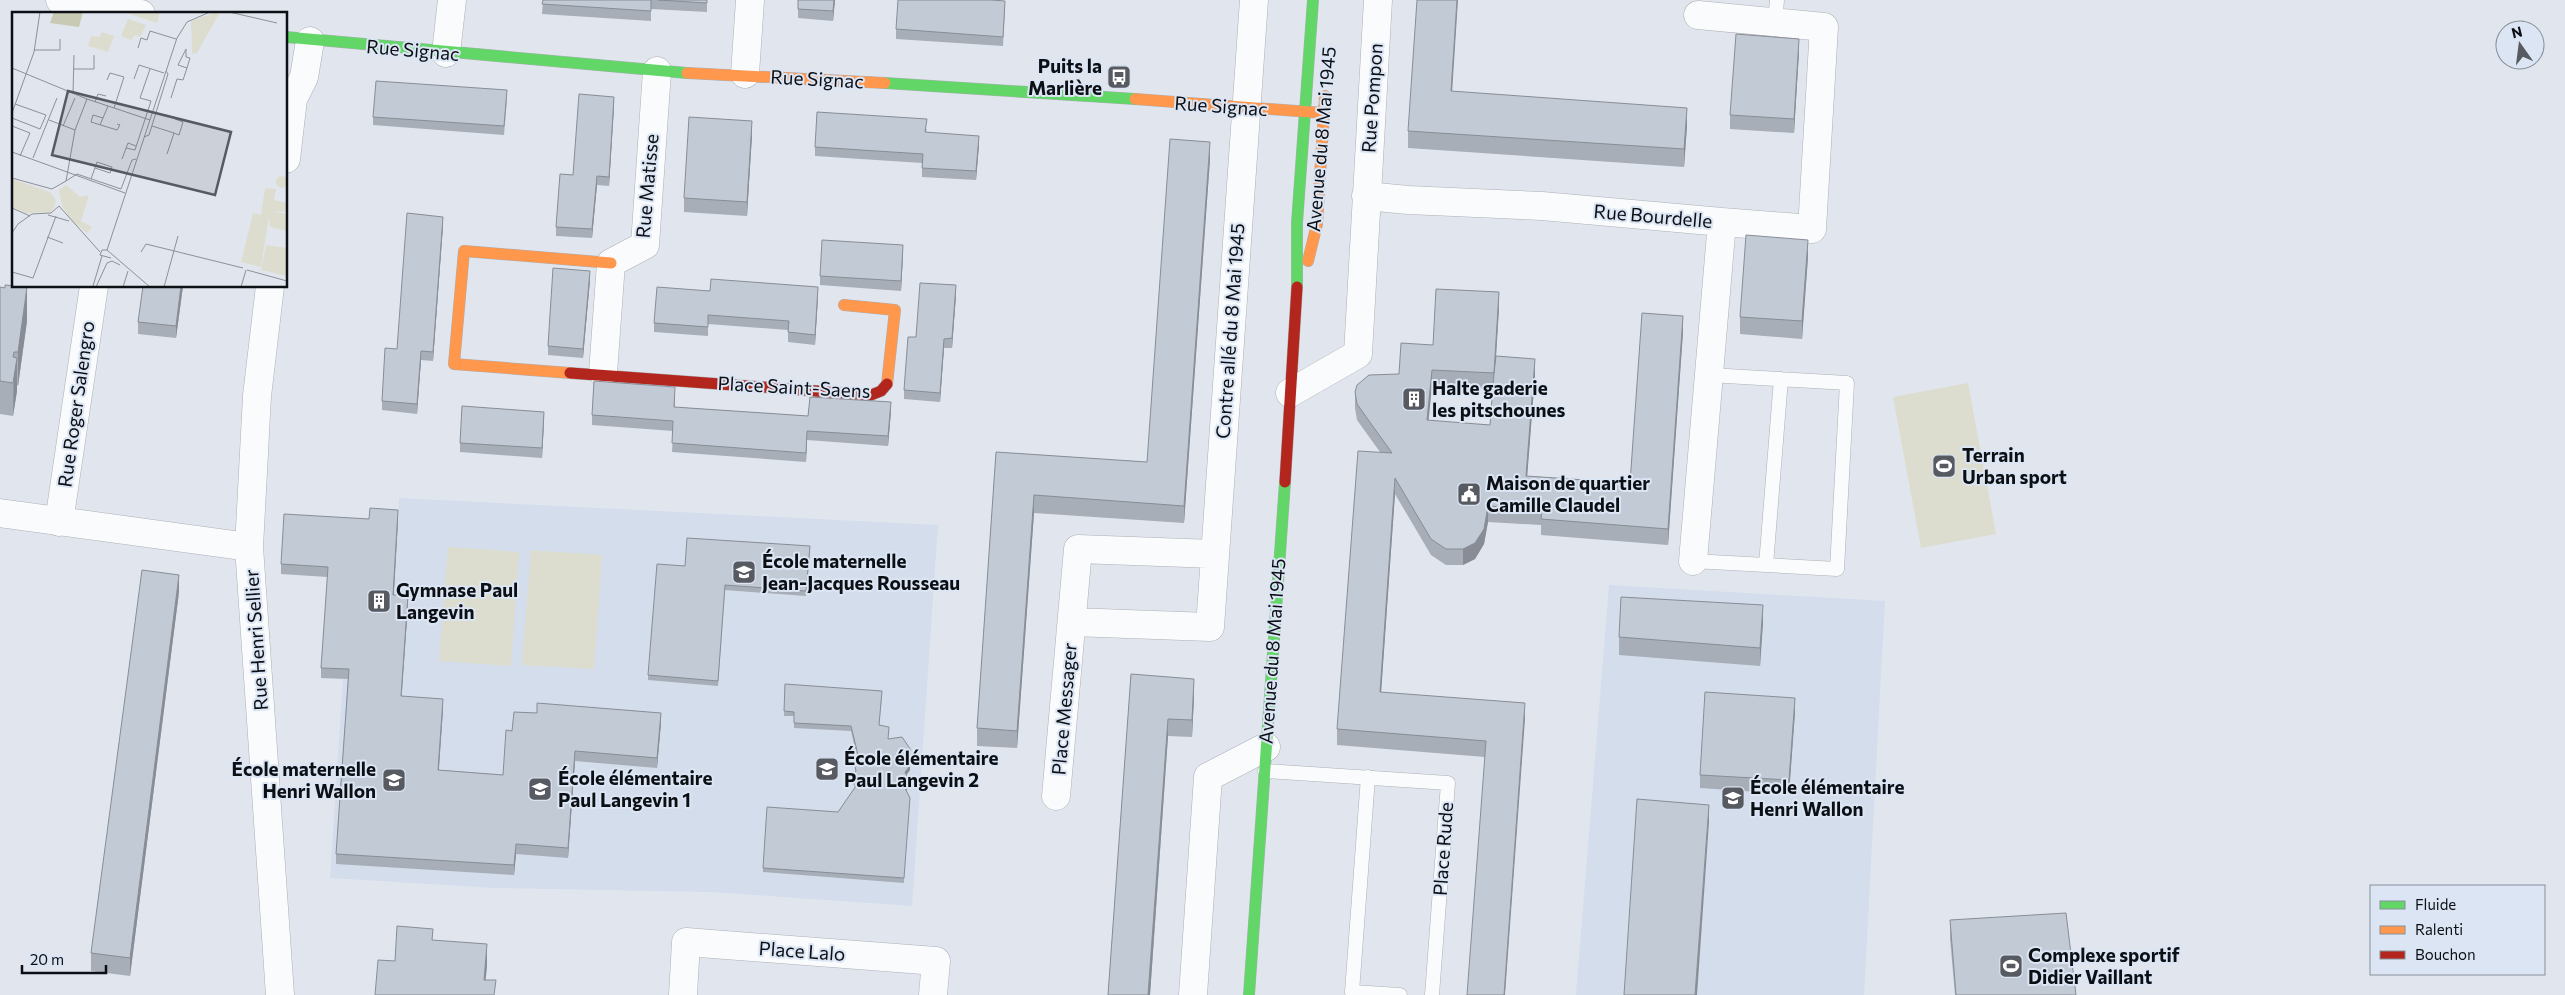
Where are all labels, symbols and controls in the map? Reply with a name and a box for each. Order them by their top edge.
inset map [12,12,288,288]
north arrow [2495,20,2545,70]
text: N [2510,22,2524,41]
street label: Rue Signac [365,34,461,65]
street label: Rue Pompon [1356,42,1387,154]
street label: Avenue du 8 Mai 1945 [1301,45,1340,233]
place label: Puits la Marlière [1028,54,1102,99]
bus stop icon: Puits la Marlière [1106,64,1132,90]
street label: Rue Signac [770,65,864,92]
street label: Rue Signac [1174,91,1268,120]
street label: Rue Matisse [630,133,663,239]
street label: Rue Bourdelle [1593,199,1713,232]
street label: Contre allé du 8 Mai 1945 [1210,222,1249,440]
street label: Rue Roger Salengro [52,319,99,488]
street label: Place Saint-Saens [717,371,871,402]
place label: Halte gaderie les pitschounes [1432,376,1565,421]
building icon: Halte gaderie les pitschounes [1401,386,1427,412]
place label: Terrain Urban sport [1962,443,2067,488]
sports icon: Terrain Urban sport [1931,453,1957,479]
place label: Maison de quartier Camille Claudel [1486,471,1650,516]
public building icon: Maison de quartier Camille Claudel [1456,481,1482,507]
place label: École maternelle Jean-Jacques Rousseau [762,549,960,594]
street label: Avenue du 8 Mai 1945 [1254,557,1289,744]
school or university icon: École maternelle Jean-Jacques Rousseau [731,559,757,585]
street label: Rue Henri Sellier [239,568,272,711]
place label: Gymnase Paul Langevin [396,578,518,623]
building icon: Gymnase Paul Langevin [366,588,392,614]
street label: Place Messager [1046,641,1081,776]
place label: École élémentaire Paul Langevin 2 [844,746,998,791]
school or university icon: École élémentaire Paul Langevin 2 [814,756,840,782]
place label: École maternelle Henri Wallon [232,757,376,802]
place label: École élémentaire Paul Langevin 1 [558,766,712,811]
school or university icon: École maternelle Henri Wallon [381,767,407,793]
place label: École élémentaire Henri Wallon [1750,775,1904,820]
school or university icon: École élémentaire Paul Langevin 1 [527,776,553,802]
school or university icon: École élémentaire Henri Wallon [1720,785,1746,811]
street label: Place Rude [1428,801,1457,897]
legend [2370,885,2545,975]
text: Fluide [2415,895,2456,913]
text: Ralenti [2415,920,2463,938]
street label: Place Lalo [758,936,846,965]
scale bar [22,942,106,974]
place label: Complexe sportif Didier Vaillant [2028,943,2180,988]
text: Bouchon [2415,945,2476,963]
text: 20 m [30,950,64,968]
sports icon: Complexe sportif Didier Vaillant [1998,953,2024,979]

